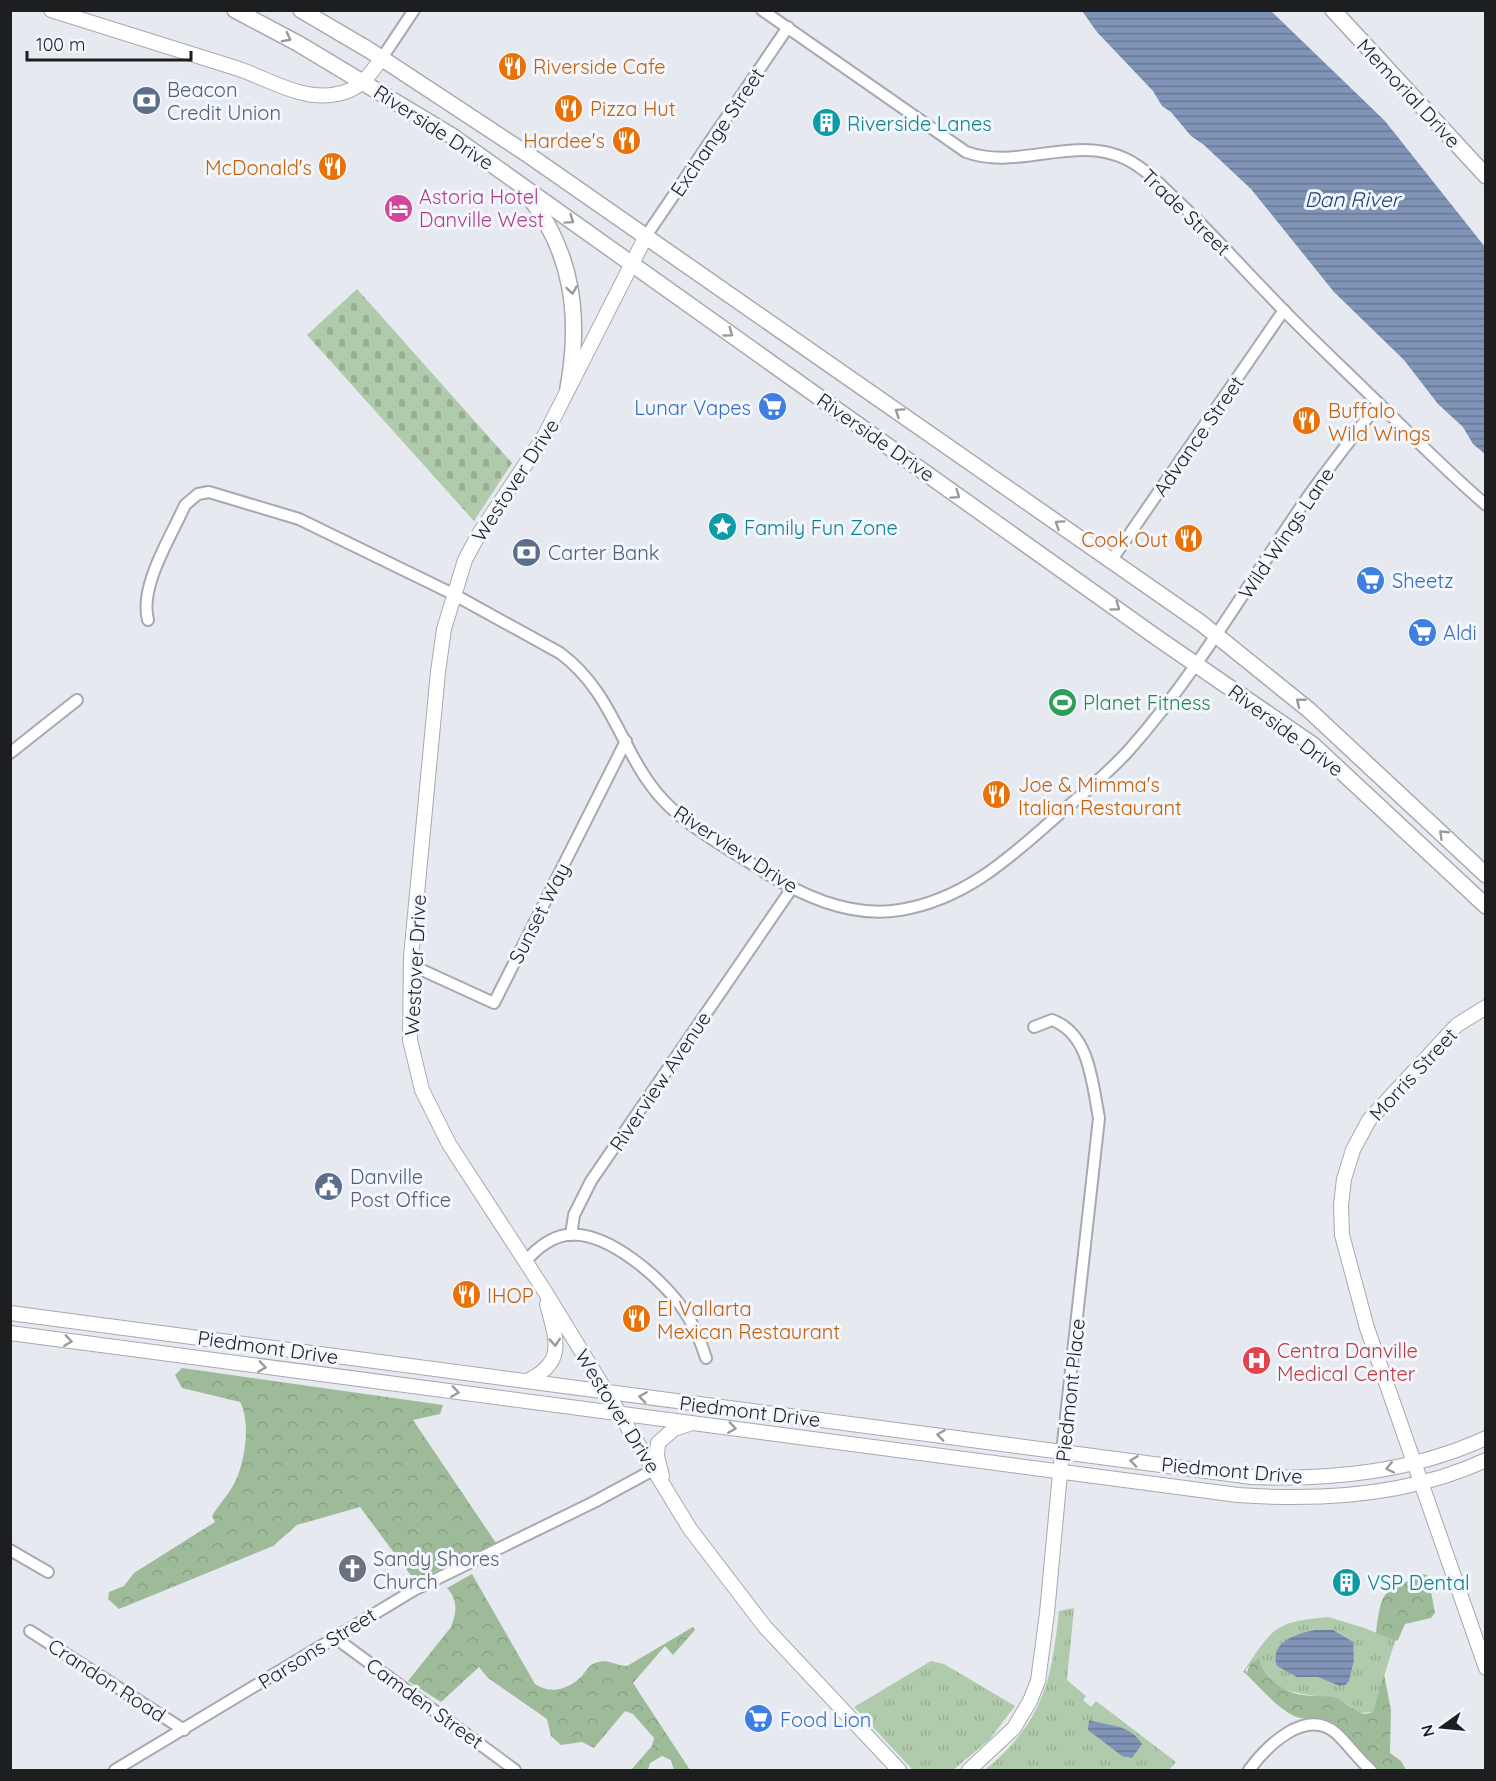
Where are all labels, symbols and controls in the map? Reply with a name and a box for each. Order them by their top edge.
scale bar [27,24,190,62]
one-way arrow [280,31,291,42]
text: 100 m [36,33,85,56]
street label: Memorial Drive [1352,33,1466,153]
restaurant icon: Riverside Cafe [496,50,528,82]
place label: Riverside Cafe [533,54,666,79]
street label: Exchange Street [665,63,769,201]
place label: Beacon Credit Union [167,77,281,125]
street label: Riverside Drive [369,79,499,175]
bank icon: Beacon Credit Union [130,84,162,116]
restaurant icon: Pizza Hut [553,92,585,124]
place label: Pizza Hut [590,96,676,121]
building icon: Riverside Lanes [810,107,842,139]
place label: Riverside Lanes [847,111,992,136]
restaurant icon: Hardee's [610,124,642,156]
place label: Hardee's [523,128,605,153]
restaurant icon: McDonald's [317,151,349,183]
place label: McDonald's [205,155,312,180]
street label: Trade Street [1136,163,1236,261]
place label: Astoria Hotel Danville West [419,184,544,232]
water label: Dan River [1304,186,1403,212]
hotel icon: Astoria Hotel Danville West [382,192,414,224]
one-way arrow [564,213,575,224]
one-way arrow [565,285,577,294]
one-way arrow [723,325,734,336]
street label: Advance Street [1147,371,1249,501]
street label: Riverside Drive [812,387,940,487]
supermarket icon: Lunar Vapes [756,391,788,423]
place label: Lunar Vapes [634,395,751,420]
place label: Buffalo Wild Wings [1328,398,1430,446]
restaurant icon: Buffalo Wild Wings [1291,405,1323,437]
one-way arrow [895,408,906,419]
street label: Westover Drive [466,414,564,546]
street label: Wild Wings Lane [1233,462,1339,604]
one-way arrow [950,488,961,499]
place icon: Family Fun Zone [707,511,739,543]
place label: Family Fun Zone [744,515,898,540]
one-way arrow [1054,520,1065,531]
restaurant icon: Cook Out [1173,523,1205,555]
place label: Cook Out [1081,527,1168,552]
bank icon: Carter Bank [511,536,543,568]
place label: Carter Bank [548,540,659,565]
supermarket icon: Sheetz [1355,564,1387,596]
place label: Sheetz [1392,568,1454,593]
one-way arrow [1109,600,1120,611]
supermarket icon: Aldi [1406,616,1438,648]
place label: Aldi [1443,620,1477,645]
street label: Riverside Drive [1223,679,1349,781]
sports icon: Planet Fitness [1046,686,1078,718]
place label: Planet Fitness [1083,690,1211,715]
one-way arrow [1296,699,1307,710]
place label: Joe & Mimma's Italian Restaurant [1018,772,1182,820]
restaurant icon: Joe & Mimma's Italian Restaurant [981,779,1013,811]
street label: Riverview Drive [669,800,803,898]
one-way arrow [1440,830,1450,841]
street label: Sunset Way [503,858,575,968]
street label: Westover Drive [399,894,431,1036]
street label: Riverview Avenue [604,1006,716,1156]
street label: Morris Street [1364,1022,1462,1126]
place label: Danville Post Office [350,1164,451,1212]
public building icon: Danville Post Office [313,1171,345,1203]
restaurant icon: IHOP [450,1279,482,1311]
place label: IHOP [487,1283,534,1308]
place label: El Vallarta Mexican Restaurant [657,1296,840,1344]
restaurant icon: El Vallarta Mexican Restaurant [620,1303,652,1335]
street label: Piedmont Place [1050,1317,1090,1463]
street label: Piedmont Drive [196,1325,340,1369]
one-way arrow [64,1335,73,1347]
one-way arrow [548,1338,561,1347]
place label: Centra Danville Medical Center [1277,1338,1418,1386]
street label: Westover Drive [570,1344,666,1478]
hospital icon: Centra Danville Medical Center [1240,1345,1272,1377]
one-way arrow [257,1360,266,1372]
one-way arrow [451,1386,460,1398]
street label: Piedmont Drive [678,1390,822,1432]
one-way arrow [638,1391,648,1403]
one-way arrow [727,1422,736,1434]
one-way arrow [936,1430,945,1442]
street label: Piedmont Drive [1160,1451,1304,1489]
one-way arrow [1129,1456,1138,1468]
one-way arrow [1385,1461,1395,1474]
place label: Sandy Shores Church [373,1546,499,1594]
church icon: Sandy Shores Church [336,1553,368,1585]
building icon: VSP Dental [1330,1566,1362,1598]
place label: VSP Dental [1367,1570,1470,1595]
street label: Parsons Street [253,1602,381,1694]
street label: Crandon Road [44,1633,170,1727]
street label: Camden Street [362,1652,489,1754]
north arrow [1412,1697,1472,1757]
supermarket icon: Food Lion [743,1703,775,1735]
place label: Food Lion [780,1707,871,1732]
text: N [1416,1723,1439,1739]

